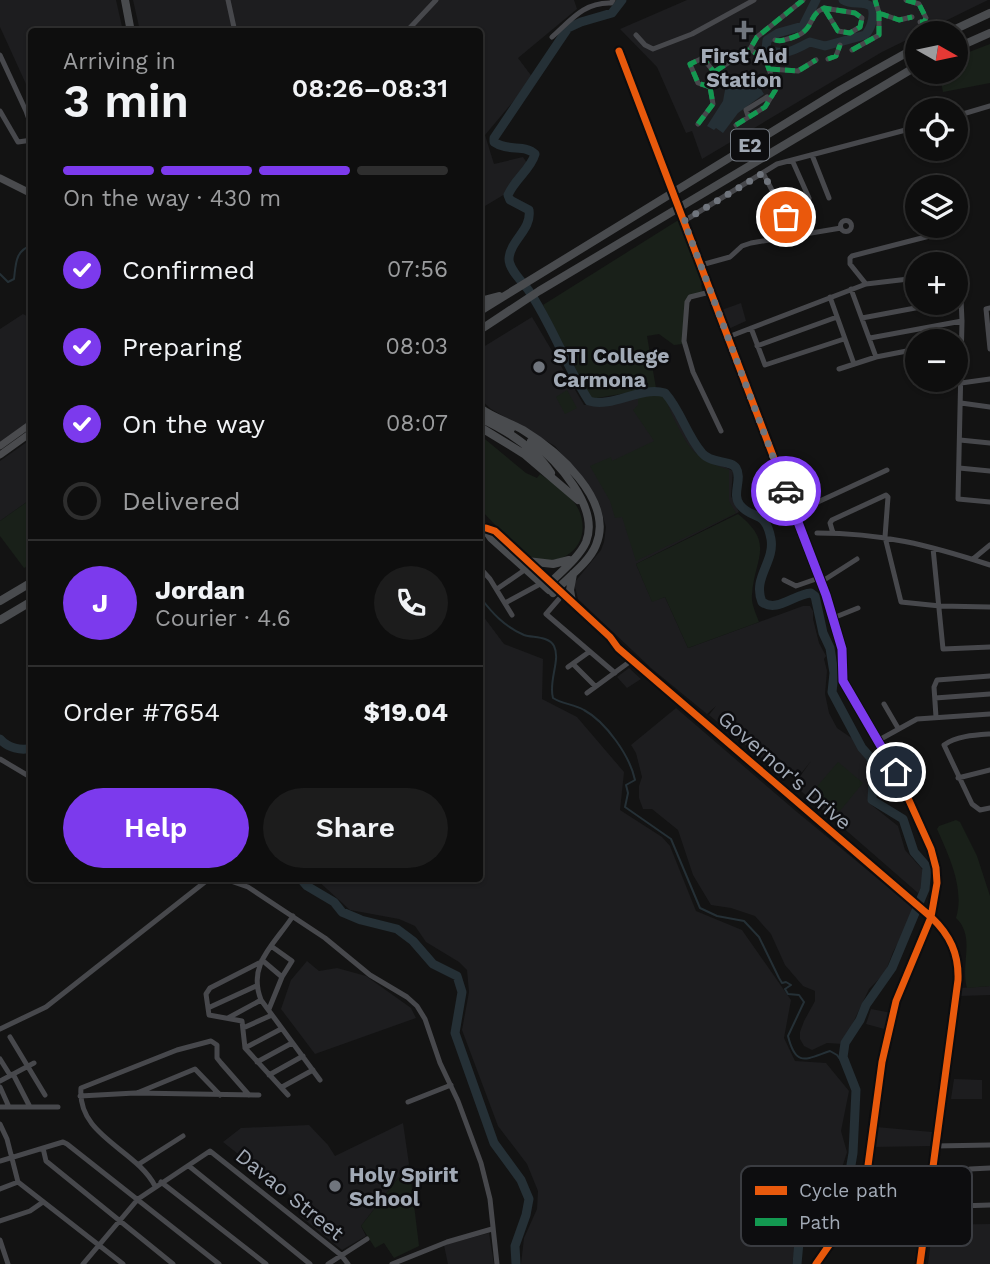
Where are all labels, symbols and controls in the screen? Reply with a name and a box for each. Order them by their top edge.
marker: First Aid Station [734,20,754,40]
north arrow [905,21,968,84]
map controls [905,21,968,392]
place label: First Aid Station [700,43,788,92]
text: Arriving in [63,48,176,75]
text: 08:26–08:31 [292,73,448,103]
text: 3 min [63,74,189,128]
button: locate [905,98,968,161]
road number: E2 [731,130,769,160]
button: layers [905,175,968,238]
text: On the way · 430 m [63,185,281,212]
pin [756,187,816,247]
icon: bag [767,198,805,236]
icon: check [63,251,101,289]
button: + [905,252,968,315]
text: Confirmed [122,255,255,285]
text: 07:56 [387,256,448,283]
icon: check [63,328,101,366]
button: − [905,329,968,392]
text: Preparing [122,332,242,362]
text: 08:03 [385,333,448,360]
place label: STI College Carmona [553,343,669,392]
marker: STI College Carmona [531,359,547,375]
icon: check [63,405,101,443]
text: On the way [122,409,265,439]
text: 08:07 [386,410,448,437]
courier [751,456,821,526]
icon: car [767,472,805,510]
text: Delivered [122,486,241,516]
button: phone [374,566,448,640]
text: Jordan [155,575,245,605]
text: J [92,588,108,618]
text: Courier · 4.6 [155,605,291,632]
text: Order #7654 [63,697,220,727]
text: $19.04 [363,697,448,727]
street label: Governor's Drive [713,705,857,835]
pin [866,742,926,802]
icon: home [877,753,915,791]
button: Help [63,788,249,868]
button: Share [263,788,448,868]
street label: Davao Street [231,1143,349,1245]
place label: Holy Spirit School [349,1162,458,1211]
legend [741,1166,972,1246]
marker: Holy Spirit School [327,1178,343,1194]
text: Cycle path [799,1179,898,1202]
text: Path [799,1211,841,1234]

